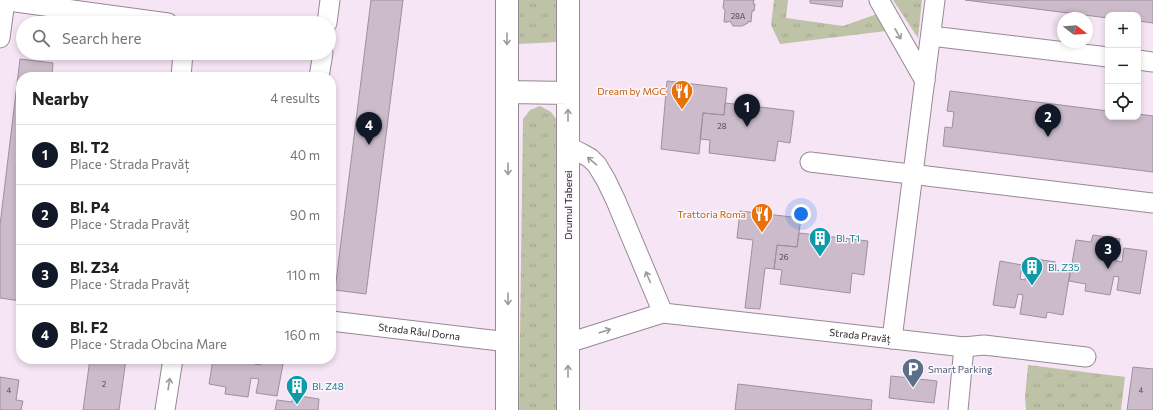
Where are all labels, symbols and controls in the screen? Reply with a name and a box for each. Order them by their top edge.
house number: 28A [731,11,746,21]
north arrow [1057,12,1093,48]
map controls [1105,12,1141,120]
button: + [1105,12,1141,48]
search box [16,16,336,60]
icon: search [30,27,52,49]
one-way arrow [895,28,903,40]
text: Search here [62,29,141,47]
one-way arrow [503,32,511,45]
button: − [1105,48,1141,84]
restaurant icon: Dream by MGC [669,78,695,111]
button: locate [1105,84,1141,120]
place label: Dream by MGC [597,85,666,97]
text: Nearby [32,88,89,109]
text: 4 results [270,90,320,106]
pin: 1 [734,94,760,127]
pin: 2 [1035,104,1061,137]
one-way arrow [564,109,572,122]
pin: 4 [356,112,382,145]
house number: 28 [717,121,727,131]
text: Bl. T2 [70,138,109,156]
text: 1 [42,147,48,163]
text: 40 m [290,147,320,163]
text: Place · Strada Pravăț [70,156,190,172]
one-way arrow [587,156,598,165]
one-way arrow [504,162,512,175]
street label: Drumul Taberei [562,170,574,240]
text: Bl. P4 [70,198,110,216]
restaurant icon: Trattoria Roma [749,201,775,234]
your location [791,204,811,224]
text: 2 [41,207,49,223]
text: 90 m [290,207,320,223]
place label: Trattoria Roma [677,208,746,220]
text: Place · Strada Pravăț [70,216,190,232]
building icon: Bl. T1 [807,225,833,258]
place label: Bl. T1 [836,232,860,244]
pin: 3 [1095,236,1121,269]
house number: 26 [779,252,789,262]
building icon: Bl. Z35 [1019,254,1045,287]
text: Bl. Z34 [70,258,119,276]
place label: Bl. Z35 [1048,261,1080,273]
text: 3 [41,267,49,283]
text: 110 m [287,267,320,283]
one-way arrow [644,272,652,284]
text: Place · Strada Pravăț [70,276,190,292]
one-way arrow [504,292,512,305]
text: Bl. F2 [70,318,108,336]
street label: Strada Râul Dorna [378,321,461,342]
street label: Strada Pravăț [829,326,891,346]
text: 4 [41,327,49,343]
text: 160 m [284,327,320,343]
one-way arrow [599,327,611,335]
text: Place · Strada Obcina Mare [70,336,227,352]
parking icon: Smart Parking [900,356,926,389]
place label: Smart Parking [928,363,993,375]
one-way arrow [564,365,572,378]
building icon: Bl. Z48 [284,373,310,406]
one-way arrow [165,378,173,391]
house number: 2 [102,379,107,389]
place label: Bl. Z48 [312,380,344,392]
house number: 4 [7,385,12,395]
house number: 4 [1139,385,1144,395]

